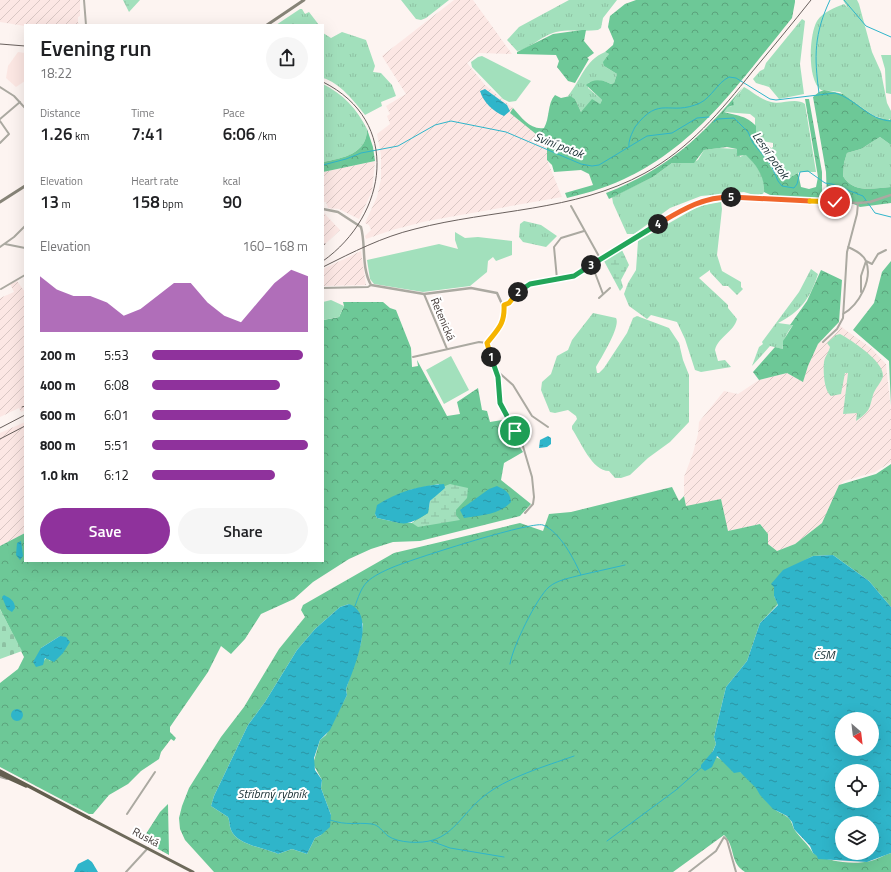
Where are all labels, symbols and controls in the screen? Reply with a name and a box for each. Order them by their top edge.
text: Evening run [40,31,151,65]
button: share [266,37,308,79]
text: 18:22 [40,63,72,83]
text: Distance [40,105,80,121]
text: Time [131,105,154,121]
text: Pace [223,105,245,121]
text: 1.26 [40,121,73,147]
text: 7:41 [131,121,164,147]
text: 6:06 [223,121,255,147]
water label: Sviní potok [531,127,588,164]
text: km [73,128,90,144]
text: /km [255,128,277,144]
water label: Lesní potok [748,128,795,184]
text: Elevation [40,173,83,189]
text: Heart rate [131,173,179,189]
text: kcal [223,173,241,189]
pin [818,185,852,219]
pin: 5 [721,187,741,207]
text: 13 [40,189,59,215]
text: 158 [131,189,160,215]
text: 90 [223,189,242,215]
text: 5 [728,189,734,205]
icon: check [824,191,846,213]
text: m [59,196,71,212]
text: bpm [160,196,183,212]
pin: 4 [648,214,668,234]
text: 4 [655,216,661,232]
text: Elevation [40,236,91,256]
text: 160–168 m [242,236,308,256]
pin: 3 [581,255,601,275]
text: 3 [588,257,594,273]
pin: 2 [508,282,528,302]
text: 2 [515,284,521,300]
street label: Řetenická [427,295,459,344]
text: 200 m [40,345,76,365]
text: 5:53 [104,345,129,365]
pin: 1 [481,347,501,367]
text: 1 [488,349,494,365]
text: 400 m [40,375,76,395]
text: 6:08 [104,375,129,395]
text: 600 m [40,405,76,425]
text: 6:01 [104,405,129,425]
pin [498,414,532,448]
icon: arrive [504,420,526,442]
text: 800 m [40,435,76,455]
text: 5:51 [104,435,129,455]
text: 1.0 km [40,465,78,485]
text: 6:12 [104,465,129,485]
button: Save [40,508,170,554]
button: Share [178,508,308,554]
water label: ČSM [813,645,836,664]
north arrow [835,712,879,756]
map controls [835,712,879,860]
button: locate [835,764,879,808]
water label: Stříbrný rybník [237,784,308,803]
button: layers [835,816,879,860]
street label: Ruská [130,823,163,851]

